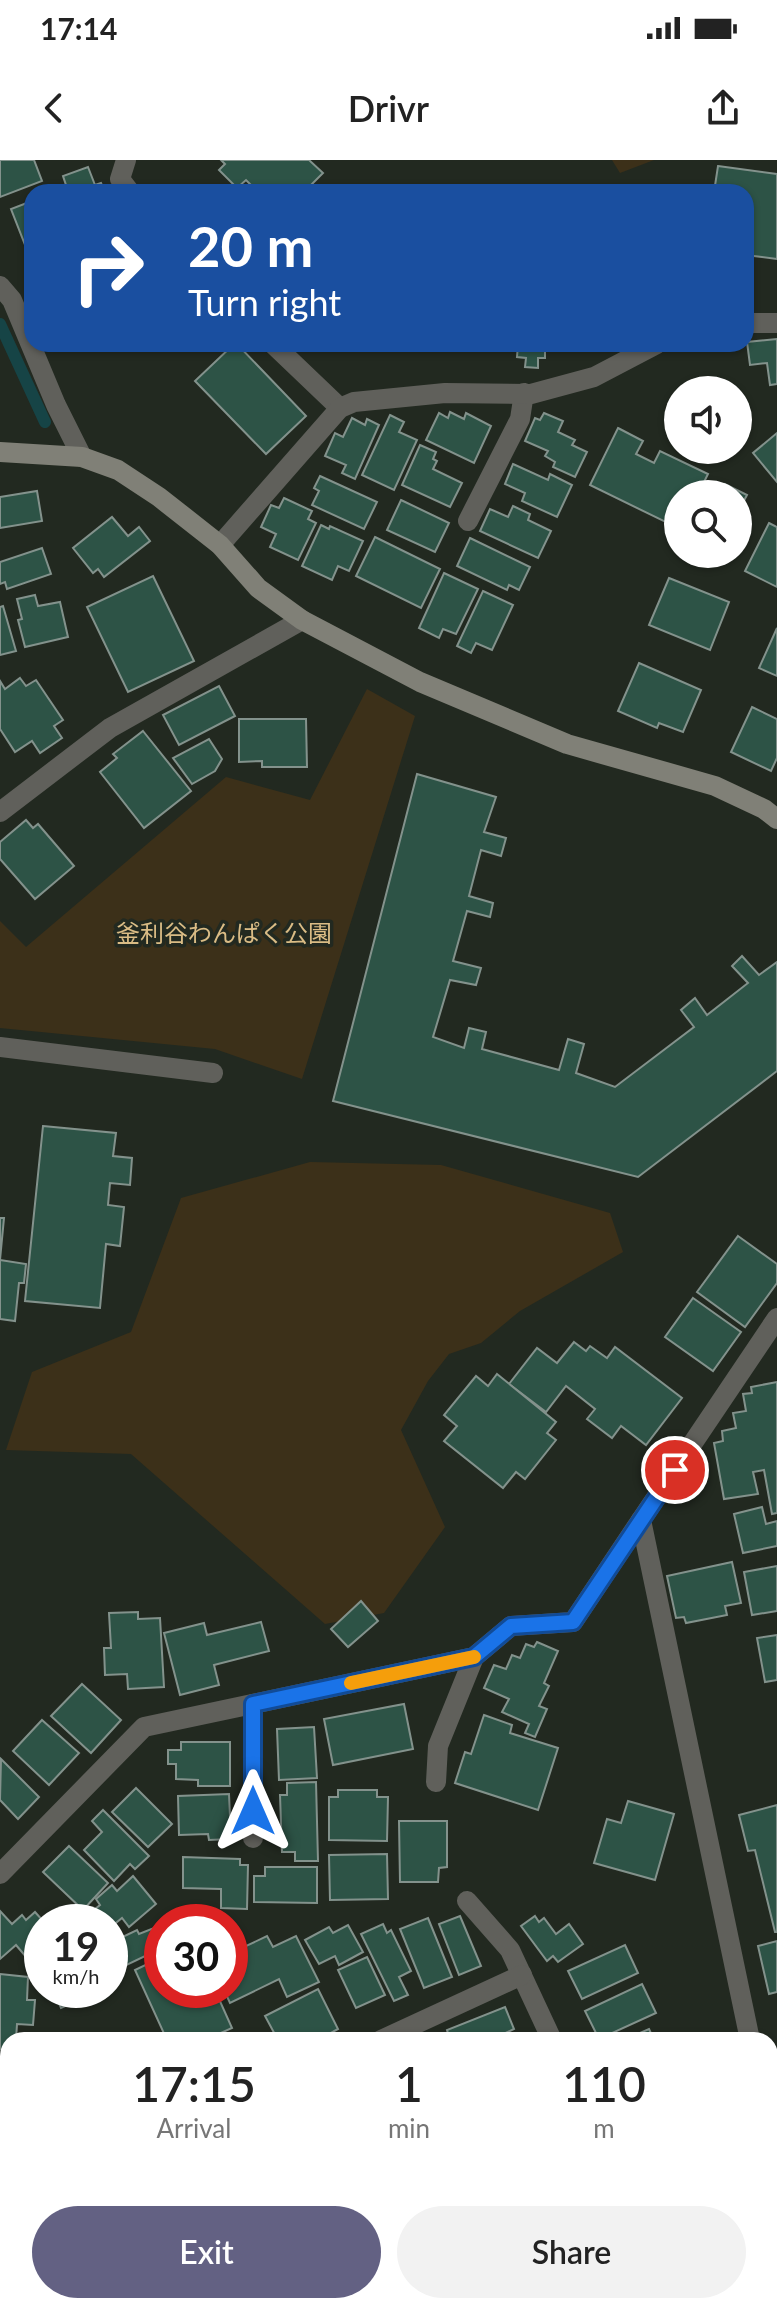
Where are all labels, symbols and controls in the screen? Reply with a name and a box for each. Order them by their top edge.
text: 17:14 [40,10,117,46]
icon: back [32,86,76,130]
text: Drivr [348,86,429,130]
icon: share [701,86,745,130]
text: 20 m [188,212,313,279]
icon: right [56,216,160,320]
text: Turn right [188,280,341,324]
map controls [664,376,752,568]
button: sound [664,376,752,464]
button: search [664,480,752,568]
park label: 釜利谷わんぱく公園 [116,918,332,947]
pin [641,1436,709,1504]
icon: arrive [653,1448,697,1492]
position arrow [211,1769,295,1853]
speed limit sign: 30 [144,1904,248,2008]
text: 19 [53,1922,99,1970]
text: km/h [53,1964,99,1988]
text: 17:15 [132,2055,256,2112]
text: 1 [395,2055,423,2112]
text: 110 [562,2055,646,2112]
text: Arrival [157,2112,231,2144]
text: min [388,2112,430,2144]
text: m [593,2112,615,2144]
button: Exit [32,2206,381,2298]
button: Share [397,2206,746,2298]

